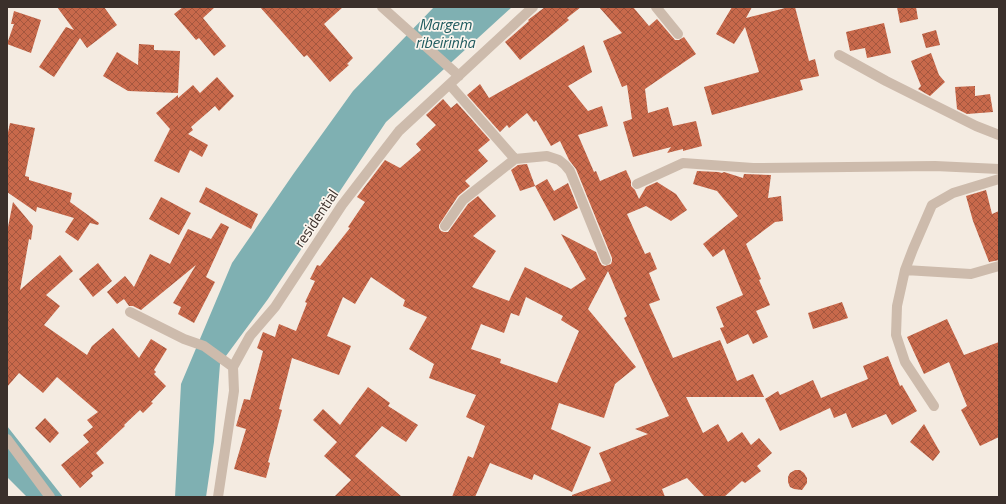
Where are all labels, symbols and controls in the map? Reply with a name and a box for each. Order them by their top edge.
water label: Margem ribeirinha [415,12,476,54]
street label: residential [288,184,344,252]

